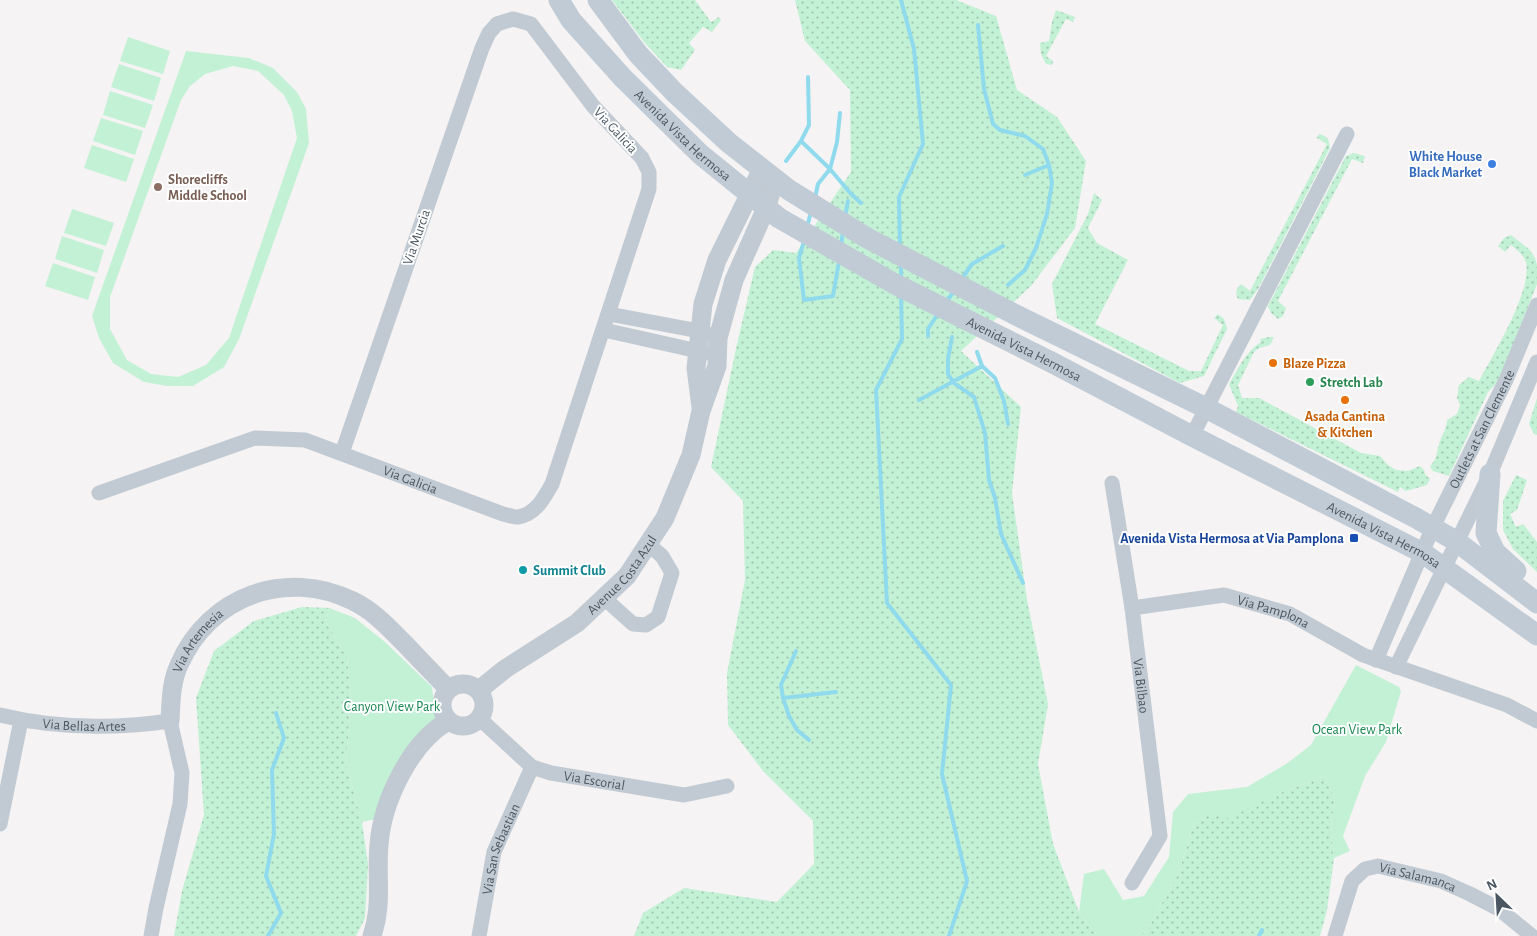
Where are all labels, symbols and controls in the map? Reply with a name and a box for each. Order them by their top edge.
street label: Avenida Vista Hermosa [631,87,734,184]
street label: Via Galicia [591,105,640,157]
place label: White House Black Market [1409,150,1482,180]
marker: White House Black Market [1486,158,1498,170]
place label: Shorecliffs Middle School [168,173,247,203]
marker: Shorecliffs Middle School [152,181,164,193]
street label: Via Murcia [401,207,433,267]
street label: Avenida Vista Hermosa [964,315,1084,385]
marker: Blaze Pizza [1267,357,1279,369]
place label: Blaze Pizza [1283,357,1346,371]
street label: Outlets at San Clemente [1447,368,1517,491]
marker: Stretch Lab [1304,376,1316,388]
place label: Stretch Lab [1320,376,1383,390]
marker: Asada Cantina & Kitchen [1339,394,1351,406]
place label: Asada Cantina & Kitchen [1305,410,1386,440]
street label: Via Galicia [381,464,440,497]
street label: Avenida Vista Hermosa [1324,500,1443,572]
place label: Avenida Vista Hermosa at Via Pamplona [1120,532,1344,546]
marker: Avenida Vista Hermosa at Via Pamplona [1348,532,1360,544]
street label: Avenue Costa Azul [585,533,660,618]
marker: Summit Club [517,564,529,576]
place label: Summit Club [533,564,606,578]
street label: Via Pamplona [1236,593,1312,632]
street label: Via Artemesia [171,606,226,675]
street label: Via Bilbao [1130,658,1151,714]
park label: Canyon View Park [344,700,441,714]
street label: Via Bellas Artes [42,717,126,734]
park label: Ocean View Park [1312,723,1403,737]
street label: Via Escorial [562,769,626,793]
street label: Via San Sebastian [481,802,523,896]
street label: Via Salamanca [1378,861,1459,895]
north arrow [1472,871,1522,921]
text: N [1485,877,1499,894]

